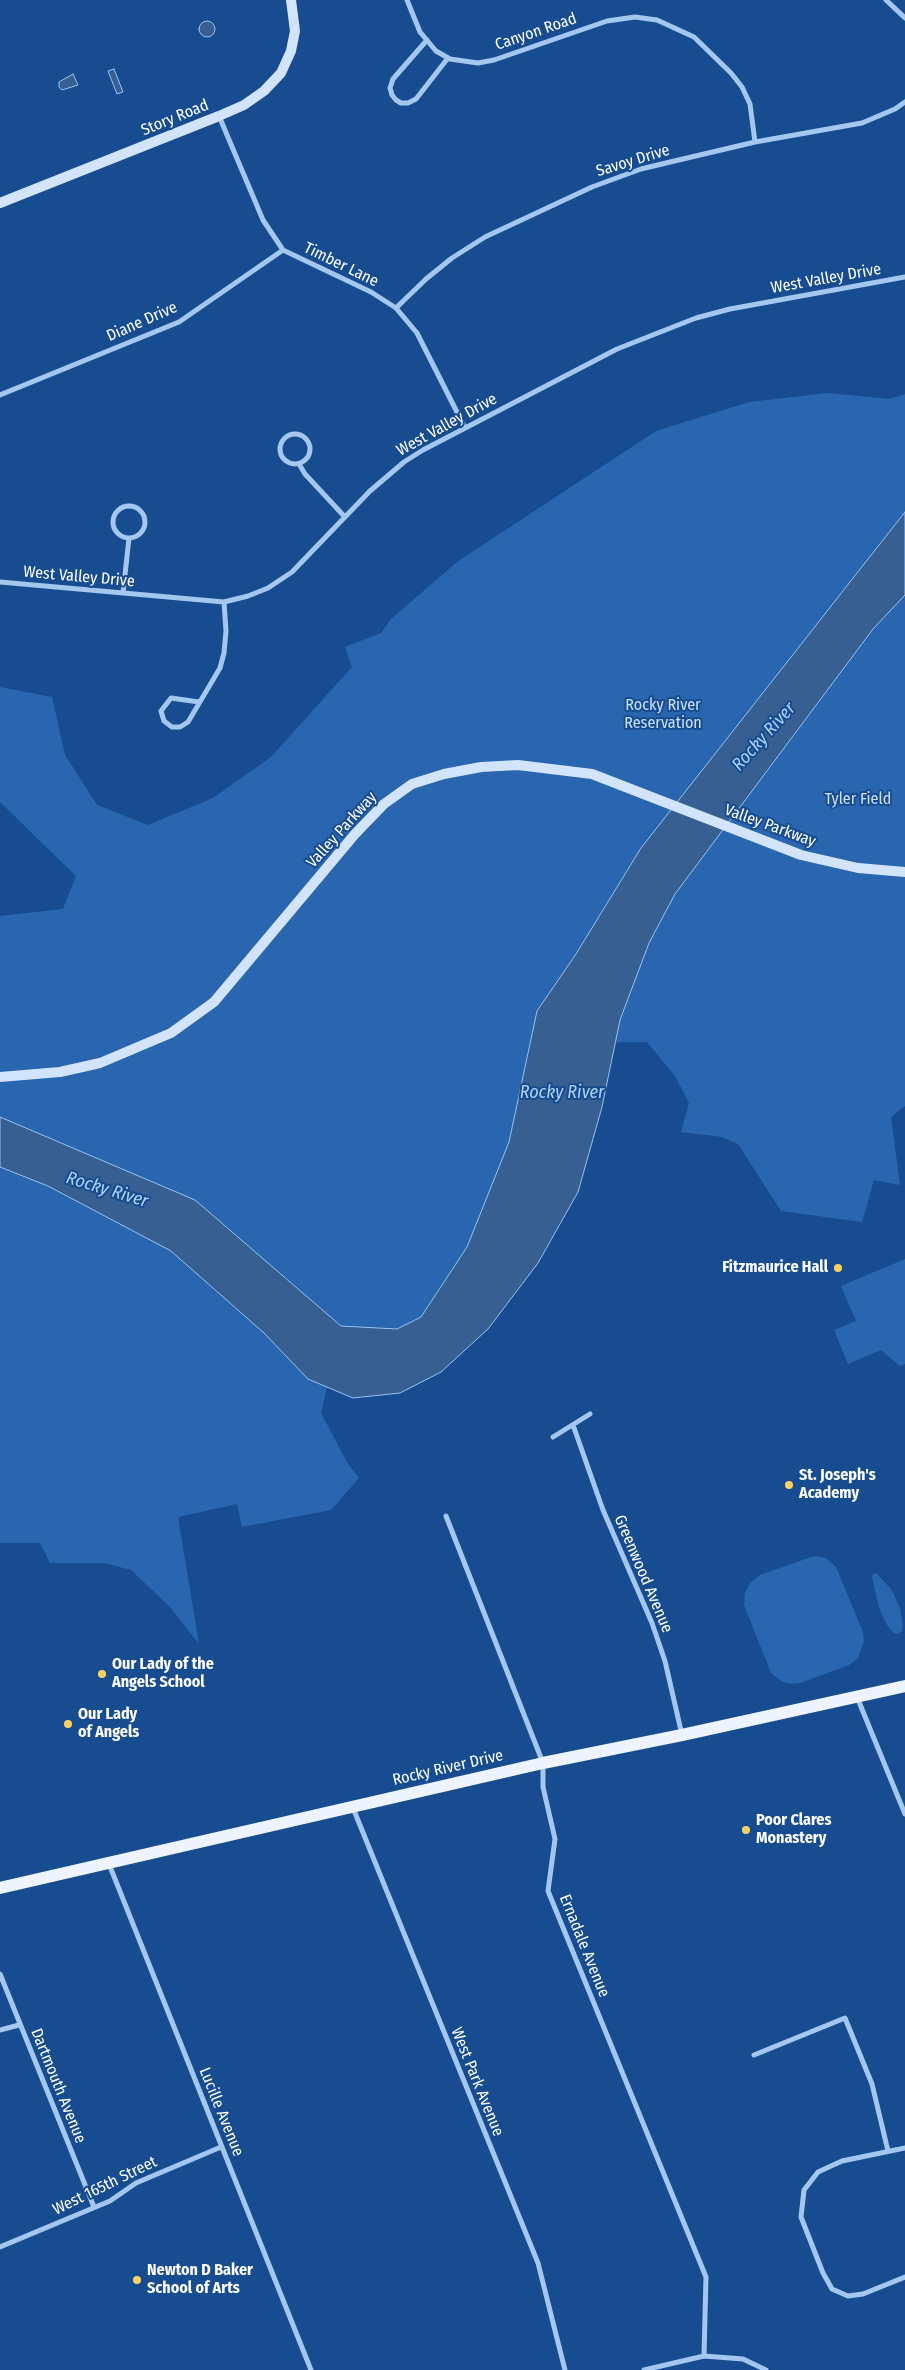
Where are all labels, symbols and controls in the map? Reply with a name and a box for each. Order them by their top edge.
street label: Canyon Road [493,9,579,55]
street label: Story Road [138,96,212,140]
street label: Savoy Drive [594,141,672,181]
street label: Timber Lane [301,239,381,291]
street label: West Valley Drive [769,260,883,298]
street label: Diane Drive [104,298,180,346]
street label: West Valley Drive [393,390,501,460]
street label: West Valley Drive [23,563,135,591]
park label: Rocky River Reservation [624,696,702,734]
water label: Rocky River [728,698,800,776]
street label: Valley Parkway [303,788,381,872]
park label: Tyler Field [825,790,891,810]
street label: Valley Parkway [722,801,818,851]
water label: Rocky River [520,1082,604,1104]
water label: Rocky River [63,1167,151,1213]
place label: Fitzmaurice Hall [722,1258,828,1278]
marker: Fitzmaurice Hall [832,1262,844,1274]
place label: St. Joseph's Academy [799,1466,876,1504]
marker: St. Joseph's Academy [783,1479,795,1491]
street label: Greenwood Avenue [609,1512,677,1636]
place label: Our Lady of the Angels School [112,1655,214,1693]
marker: Our Lady of the Angels School [96,1668,108,1680]
place label: Our Lady of Angels [78,1705,139,1743]
marker: Our Lady of Angels [62,1718,74,1730]
street label: Rocky River Drive [391,1746,505,1790]
place label: Poor Clares Monastery [756,1811,831,1849]
marker: Poor Clares Monastery [740,1824,752,1836]
street label: Ernadale Avenue [555,1892,613,2000]
street label: West Park Avenue [446,2025,508,2139]
street label: Dartmouth Avenue [26,2026,90,2146]
street label: Lucille Avenue [194,2065,248,2159]
street label: West 165th Street [50,2152,160,2220]
place label: Newton D Baker School of Arts [147,2261,253,2299]
marker: Newton D Baker School of Arts [131,2274,143,2286]

